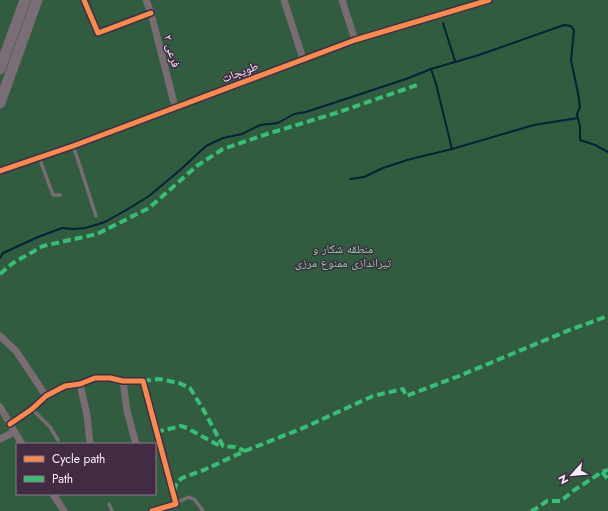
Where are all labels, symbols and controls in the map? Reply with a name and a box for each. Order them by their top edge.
street label: فرعی ۲ [159,33,185,69]
street label: طویجات [219,57,261,87]
park label: منطقه شکار و تیراندازی ممنوع مرزی [295,240,392,272]
legend [16,443,156,495]
text: Cycle path [52,450,105,468]
north arrow [552,455,592,495]
text: Path [52,470,73,488]
text: N [554,472,572,487]

